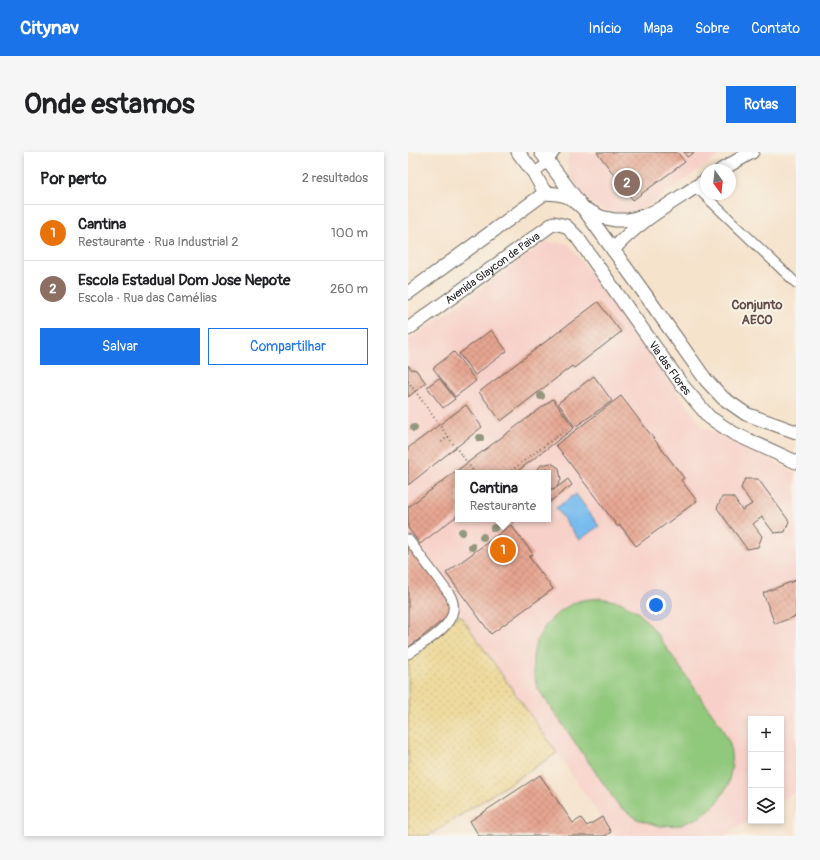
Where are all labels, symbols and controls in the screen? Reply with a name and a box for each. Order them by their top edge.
text: Citynav [20,16,79,40]
text: Início [588,20,621,37]
text: Mapa [643,20,673,37]
text: Sobre [695,20,729,37]
text: Contato [751,20,800,37]
button: Rotas [726,86,796,123]
text: Onde estamos [24,87,195,122]
north arrow [700,164,736,200]
text: Por perto [40,168,107,189]
pin: 2 [614,168,640,198]
text: 2 resultados [302,170,368,186]
text: Cantina [78,215,126,234]
text: 1 [50,225,56,241]
text: 100 m [331,225,368,241]
street label: Avenida Glaycon de Paiva [443,230,542,307]
text: Restaurante · Rua Industrial 2 [78,234,238,250]
text: Escola Estadual Dom Jose Nepote [78,271,291,290]
text: 2 [49,281,57,297]
text: 260 m [330,281,368,297]
text: Escola · Rua das Camélias [78,290,217,306]
district label: Conjunto AECO [732,297,782,328]
button: Salvar [40,328,200,365]
button: Compartilhar [208,328,368,365]
street label: Via das Flores [646,339,694,398]
popup [455,470,551,522]
text: Cantina [470,479,518,498]
text: Restaurante [470,498,536,514]
pin: 1 [490,535,516,565]
your location [646,595,666,615]
map controls [748,716,784,824]
button: + [748,716,784,752]
button: − [748,752,784,788]
button: layers [748,788,784,824]

